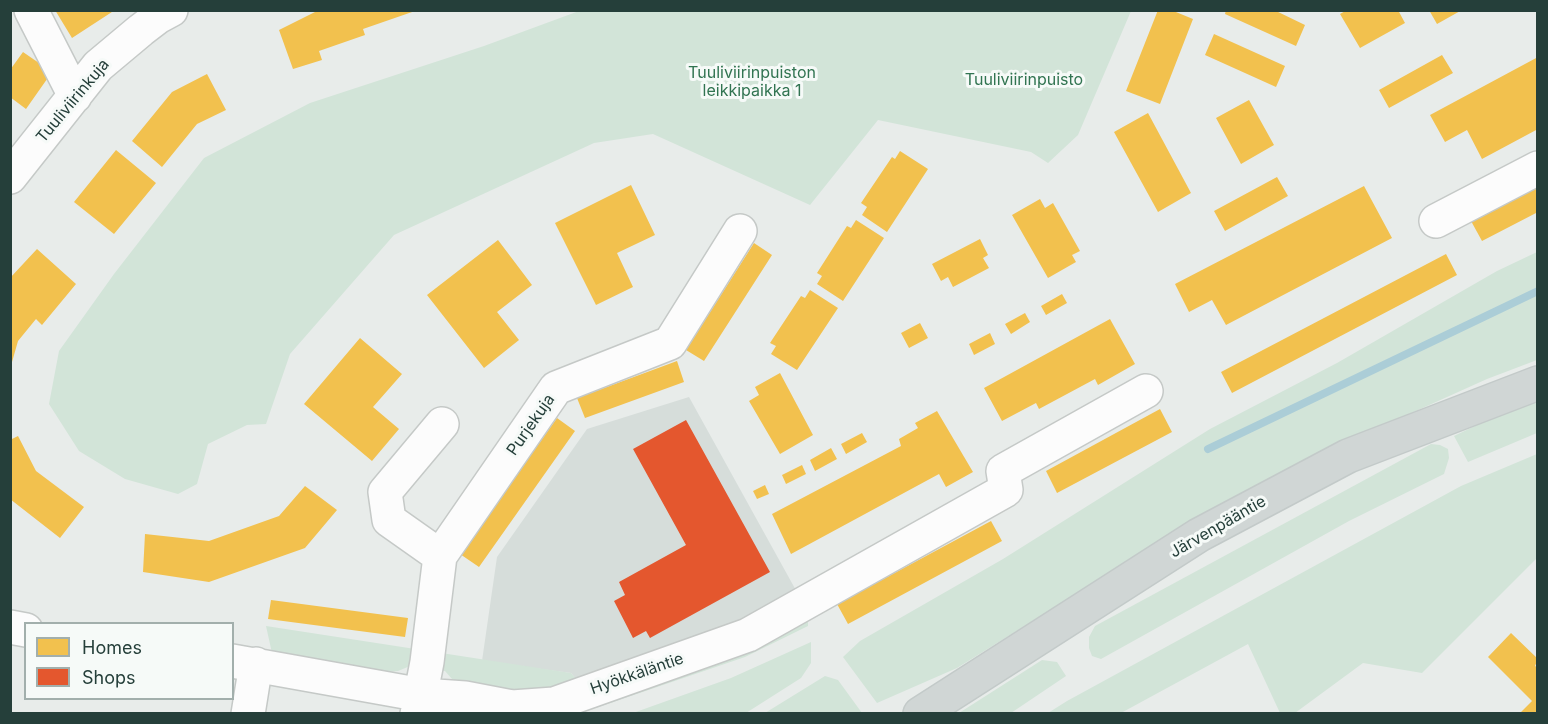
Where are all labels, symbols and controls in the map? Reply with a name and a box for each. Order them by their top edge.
street label: Tuuliviirinkuja [32,55,114,147]
park label: Tuuliviirinpuiston leikkipaikka 1 [688,63,816,101]
park label: Tuuliviirinpuisto [965,70,1083,90]
street label: Purjekuja [503,391,559,459]
street label: Järvenpääntie [1167,492,1269,562]
legend [24,622,234,700]
text: Homes [82,637,142,658]
street label: Hyökkäläntie [588,649,686,699]
text: Shops [82,667,136,688]

